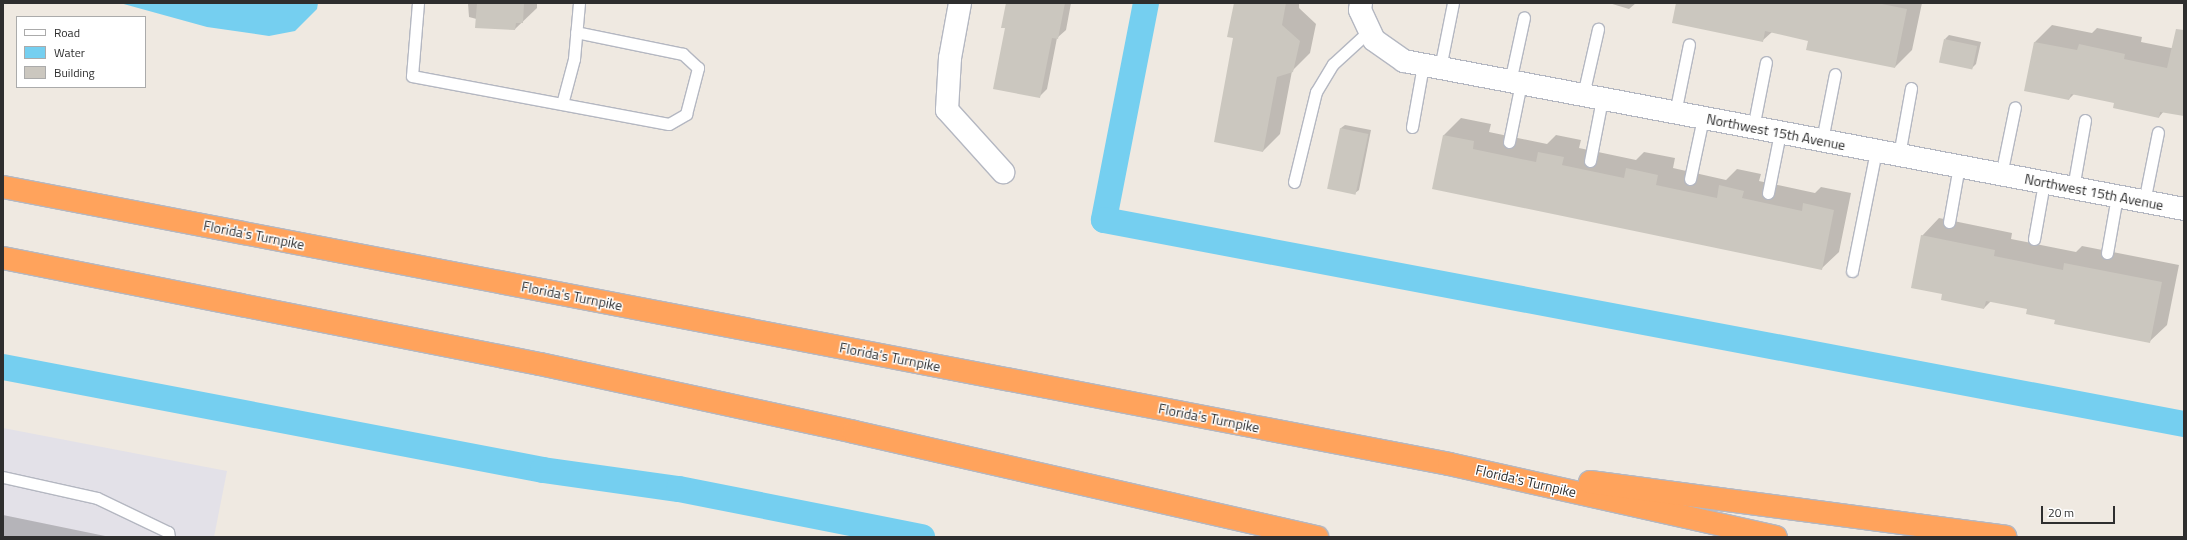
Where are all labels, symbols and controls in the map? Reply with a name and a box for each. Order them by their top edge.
legend [16,16,146,88]
text: Road [54,23,80,42]
text: Water [54,43,85,62]
text: Building [54,63,95,82]
street label: Northwest 15th Avenue [1705,110,1847,154]
street label: Northwest 15th Avenue [2023,170,2165,214]
street label: Florida's Turnpike [202,217,306,253]
street label: Florida's Turnpike [520,278,624,314]
street label: Florida's Turnpike [838,339,942,375]
street label: Florida's Turnpike [1157,400,1261,436]
street label: Florida's Turnpike [1474,461,1578,501]
scale bar [2043,498,2117,524]
text: 20 m [2048,503,2074,522]

